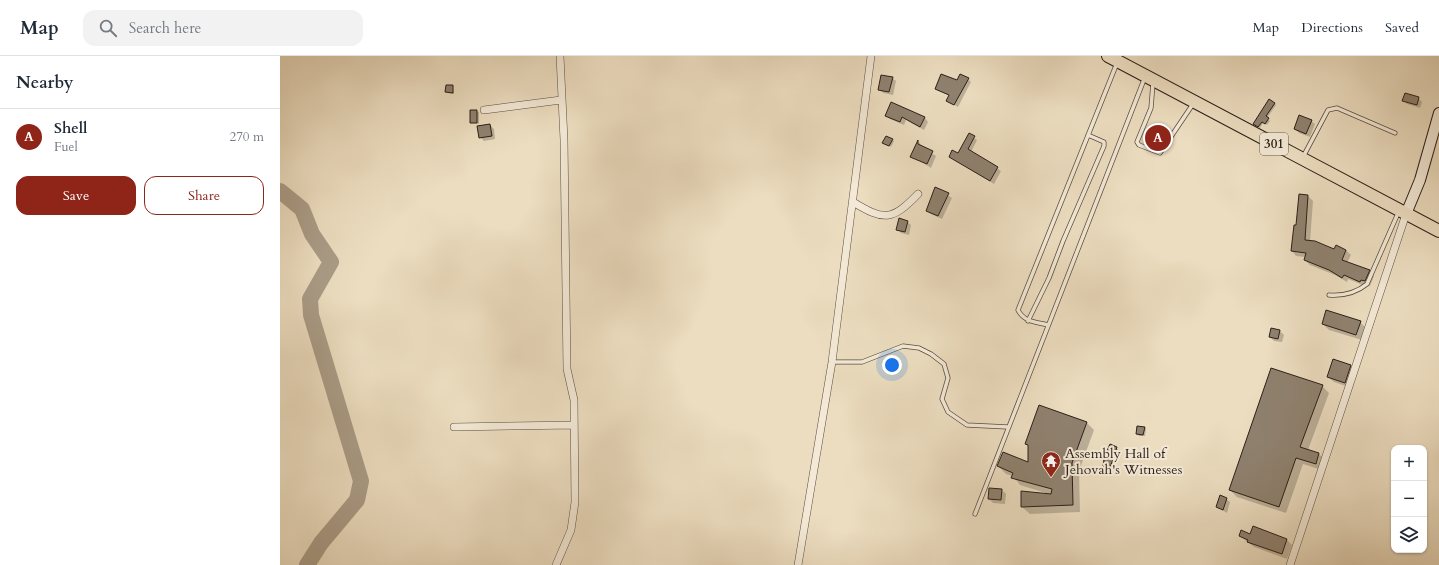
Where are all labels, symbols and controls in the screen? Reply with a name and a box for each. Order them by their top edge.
search box [83,10,363,46]
text: Map [20,15,59,41]
icon: search [97,17,119,39]
text: Search here [129,18,201,38]
text: Map [1253,18,1279,37]
text: Directions [1301,18,1363,37]
text: Saved [1385,18,1419,37]
text: Nearby [16,71,73,94]
text: Shell [54,118,87,138]
pin: A [1145,123,1171,153]
text: A [24,128,34,146]
text: 270 m [230,128,264,146]
road number: 301 [1260,133,1288,155]
text: Fuel [54,138,78,156]
button: Save [16,176,136,215]
button: Share [144,176,264,215]
your location [882,355,902,375]
place label: Assembly Hall of Jehovah's Witnesses [1063,444,1183,479]
map controls [1391,445,1427,553]
button: + [1391,445,1427,481]
temple icon: Assembly Hall of Jehovah's Witnesses [1040,450,1062,478]
button: − [1391,481,1427,517]
button: layers [1391,517,1427,553]

